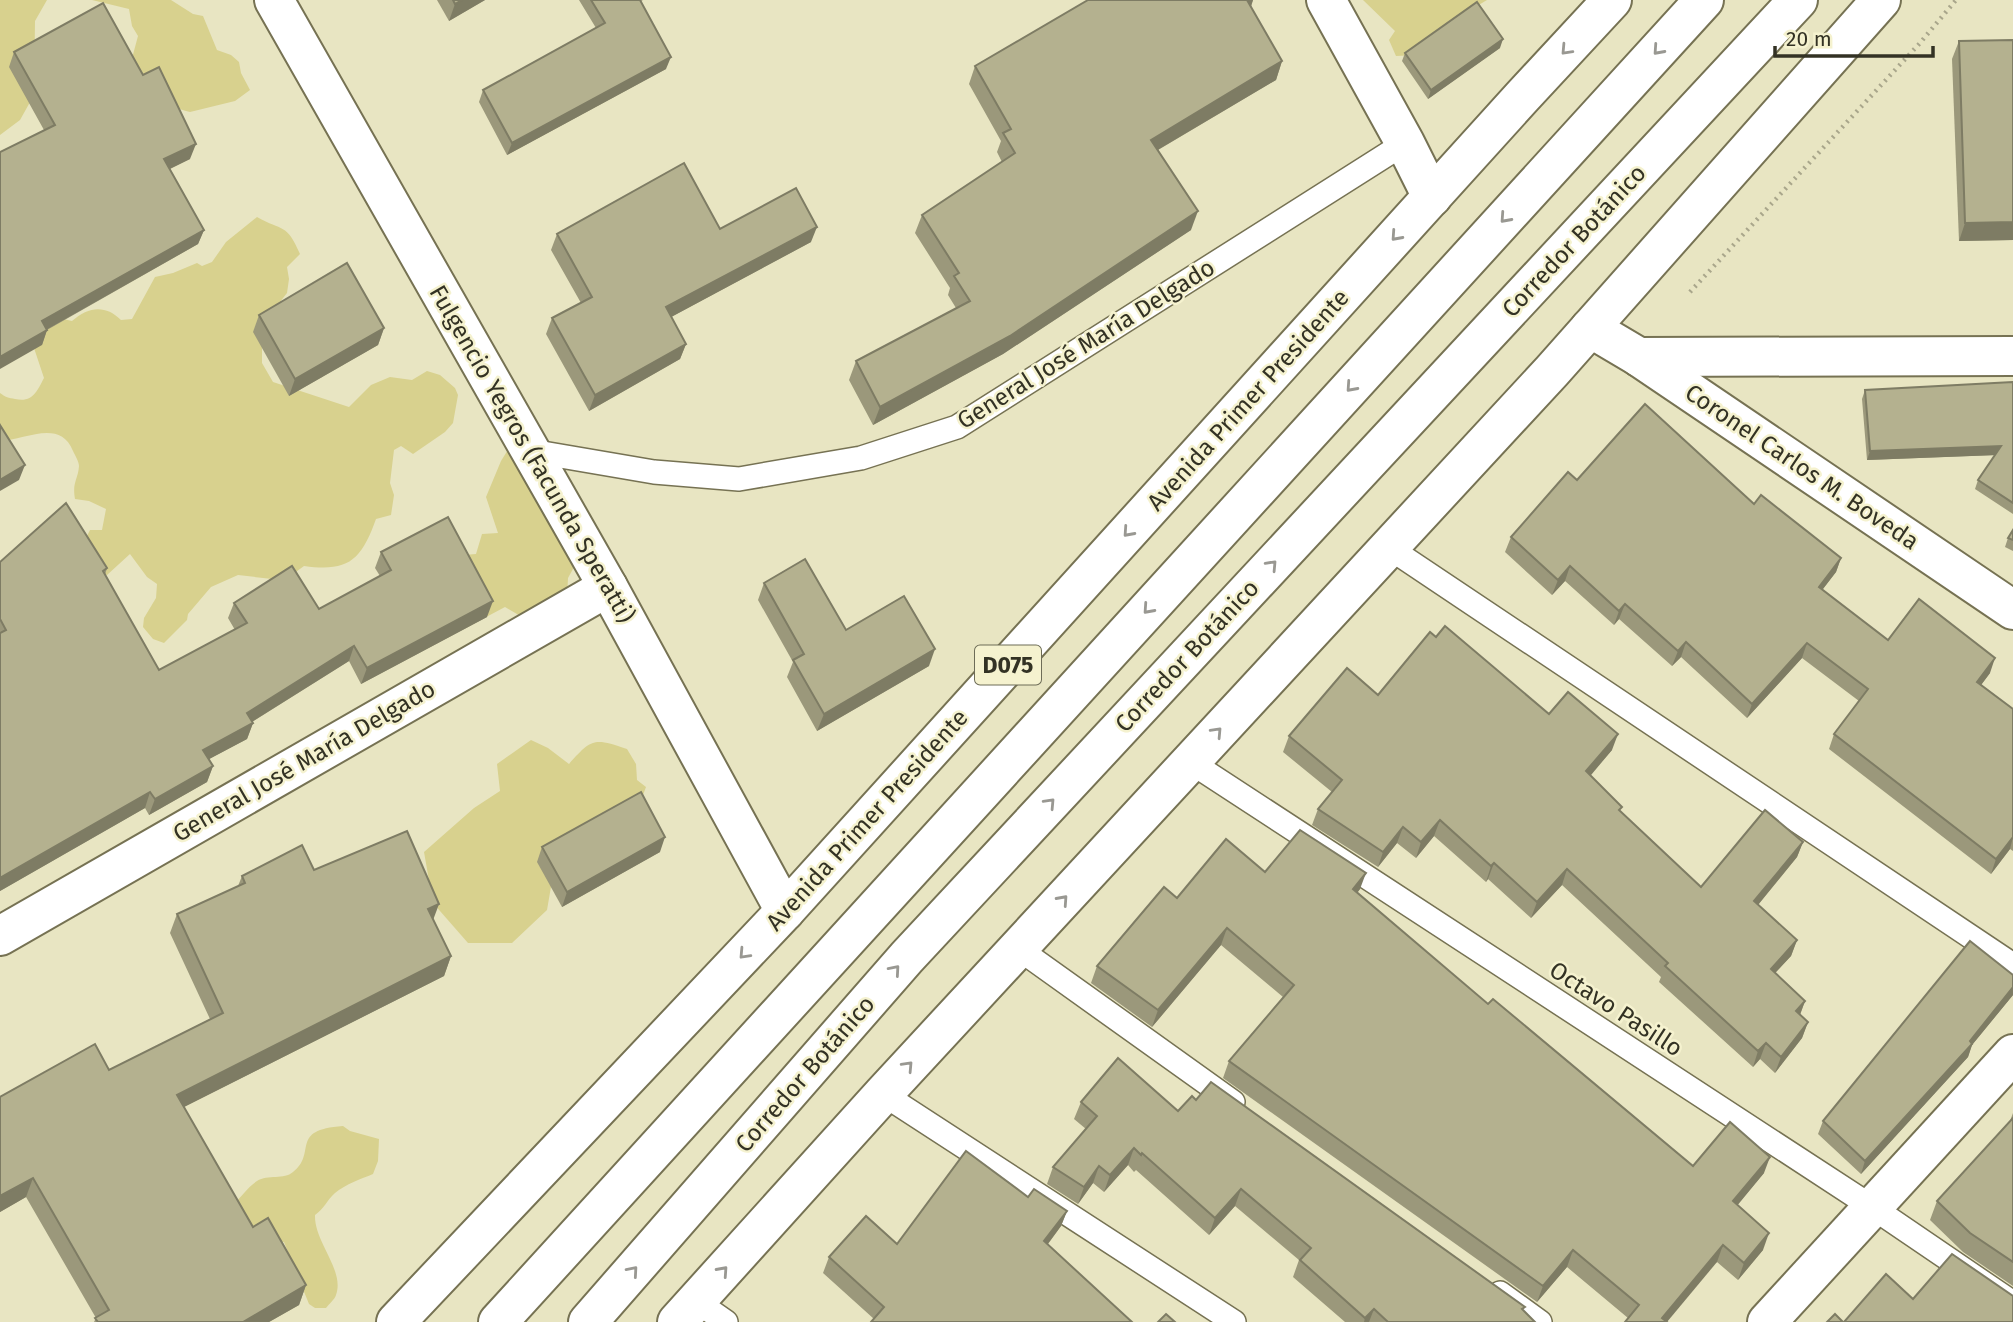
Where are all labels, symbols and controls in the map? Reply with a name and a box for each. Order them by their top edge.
scale bar [1775,14,1932,58]
text: 20 m [1786,26,1832,52]
one-way arrow [1561,42,1574,55]
one-way arrow [1654,42,1666,55]
street label: Corredor Botánico [1496,159,1652,323]
one-way arrow [1500,210,1513,223]
one-way arrow [1392,228,1404,241]
street label: General José María Delgado [952,253,1220,435]
street label: Fulgencio Yegros (Facunda Speratti) [424,280,640,628]
street label: Avenida Primer Presidente [1141,284,1355,516]
one-way arrow [1347,378,1359,391]
street label: Coronel Carlos M. Boveda [1680,378,1924,556]
one-way arrow [1124,524,1137,537]
one-way arrow [1263,560,1276,573]
street label: Corredor Botánico [1109,574,1265,738]
one-way arrow [1144,601,1157,614]
road number: D075 [975,646,1041,684]
street label: General José María Delgado [168,674,440,848]
street label: Avenida Primer Presidente [760,704,974,936]
one-way arrow [1208,727,1221,740]
one-way arrow [1042,798,1054,811]
one-way arrow [1055,895,1067,908]
one-way arrow [740,946,753,959]
street label: Octavo Pasillo [1544,956,1688,1062]
one-way arrow [887,965,899,978]
street label: Corredor Botánico [730,990,880,1158]
one-way arrow [900,1062,913,1075]
one-way arrow [625,1266,637,1279]
one-way arrow [715,1267,727,1280]

